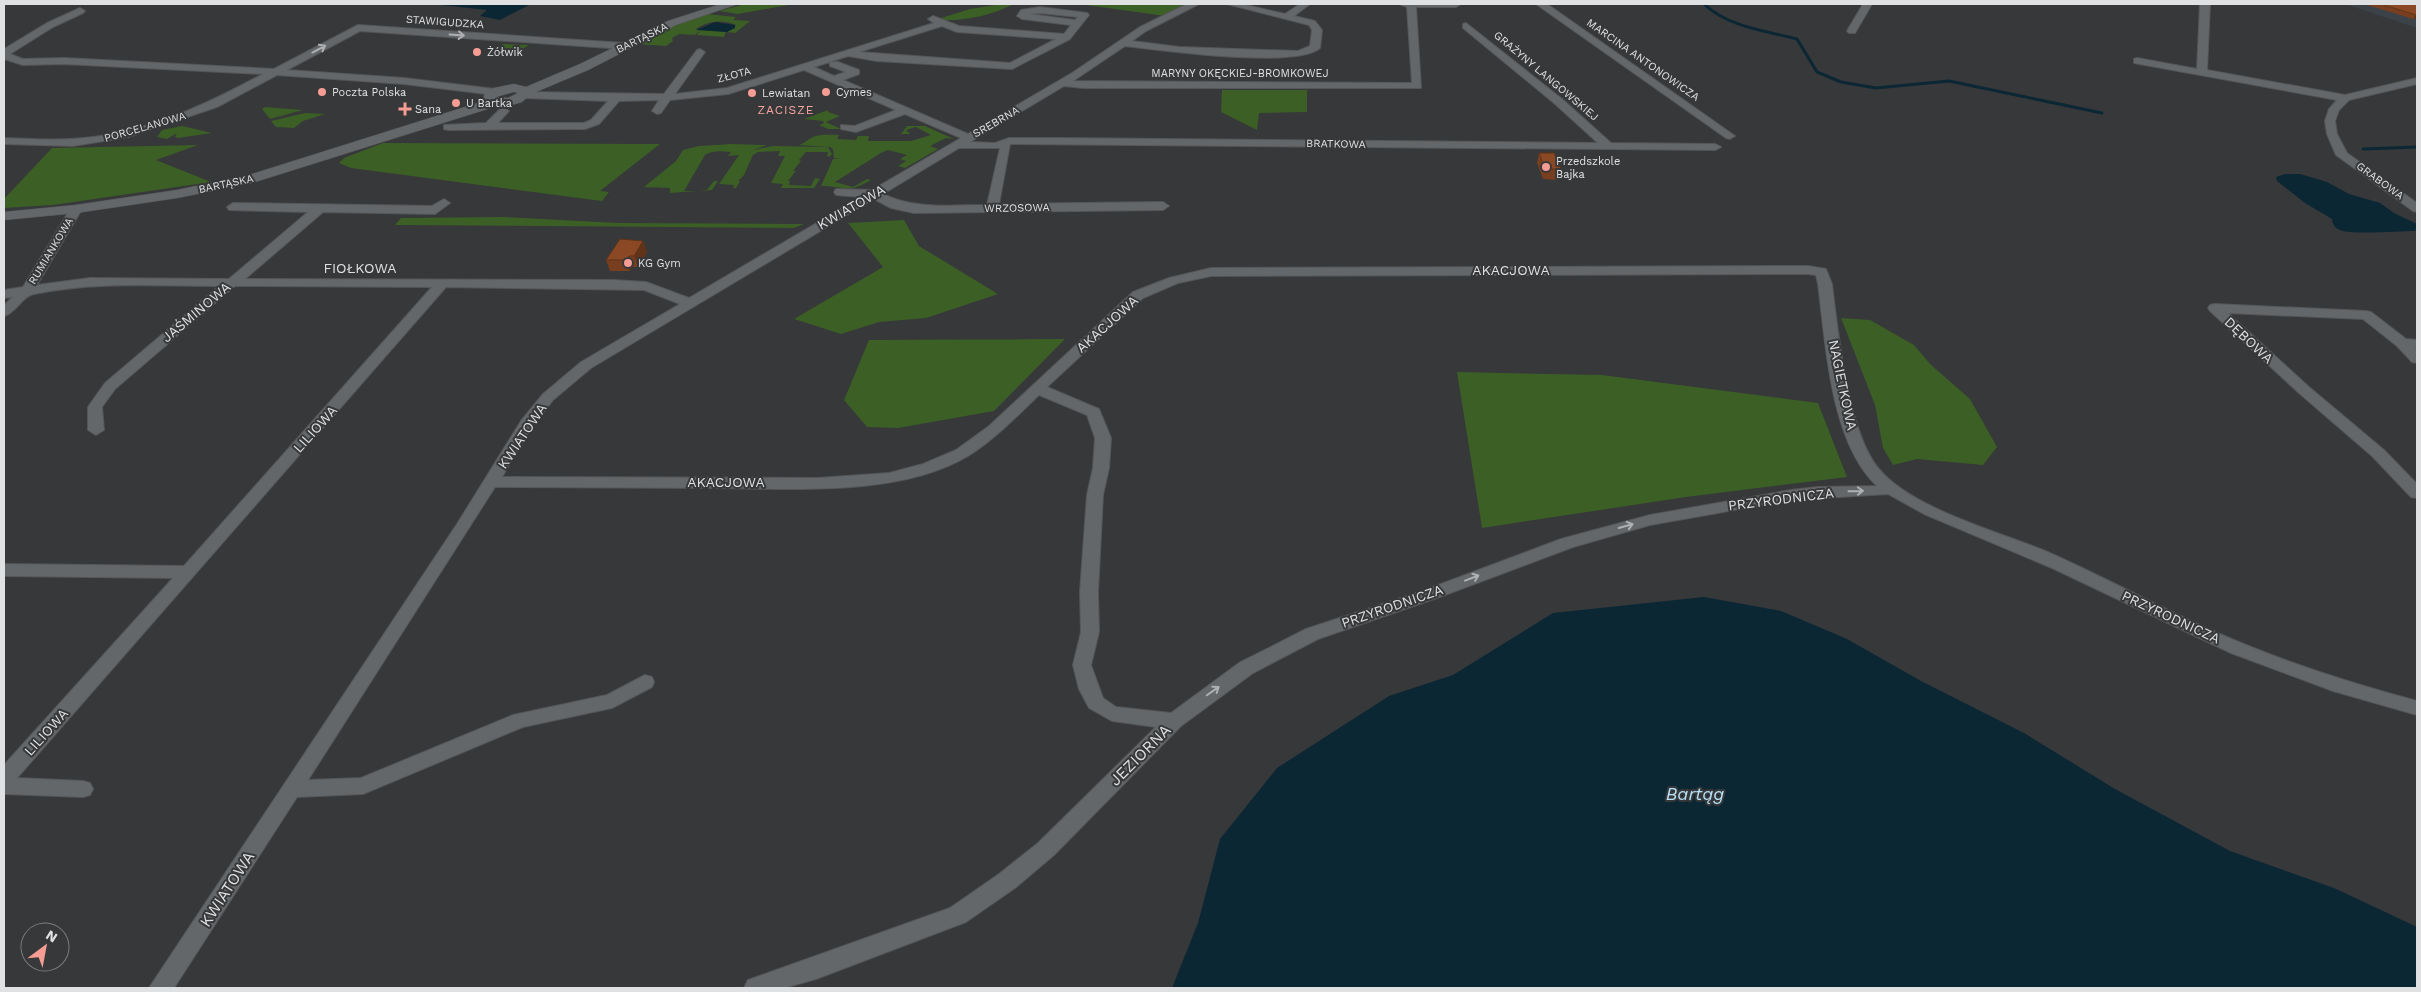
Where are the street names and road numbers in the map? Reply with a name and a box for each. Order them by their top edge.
street label: STAWIGUDZKA [406,13,484,31]
street label: MARCINA ANTONOWICZA [1584,16,1702,104]
street label: BARTĄSKA [614,20,670,56]
street label: GRAŻYNY LANGOWSKIEJ [1491,28,1602,124]
street label: ZŁOTA [716,64,752,86]
street label: MARYNY OKĘCKIEJ-BROMKOWEJ [1151,67,1329,80]
street label: SREBRNA [971,104,1021,140]
street label: PORCELANOWA [103,109,187,145]
street label: BRATKOWA [1306,137,1366,151]
street label: GRABOWA [2354,159,2406,203]
street label: BARTĄSKA [197,172,255,196]
street label: KWIATOWA [814,181,888,233]
street label: WRZOSOWA [984,201,1050,215]
street label: RUMIANKOWA [26,215,76,287]
street label: FIOŁKOWA [323,260,397,276]
street label: AKACJOWA [1472,262,1550,278]
street label: JAŚMINOWA [158,279,234,345]
street label: AKACJOWA [1073,292,1141,356]
street label: DĘBOWA [2221,313,2277,367]
street label: NAGIETKOWA [1826,338,1860,432]
street label: KWIATOWA [494,400,550,472]
street label: LILIOWA [290,402,340,456]
street label: AKACJOWA [687,474,765,490]
street label: PRZYRODNICZA [1727,485,1835,513]
street label: PRZYRODNICZA [1339,581,1445,631]
street label: PRZYRODNICZA [2119,587,2223,647]
street label: LILIOWA [21,705,71,759]
street label: JEZIORNA [1105,720,1175,790]
street label: KWIATOWA [196,847,259,930]

